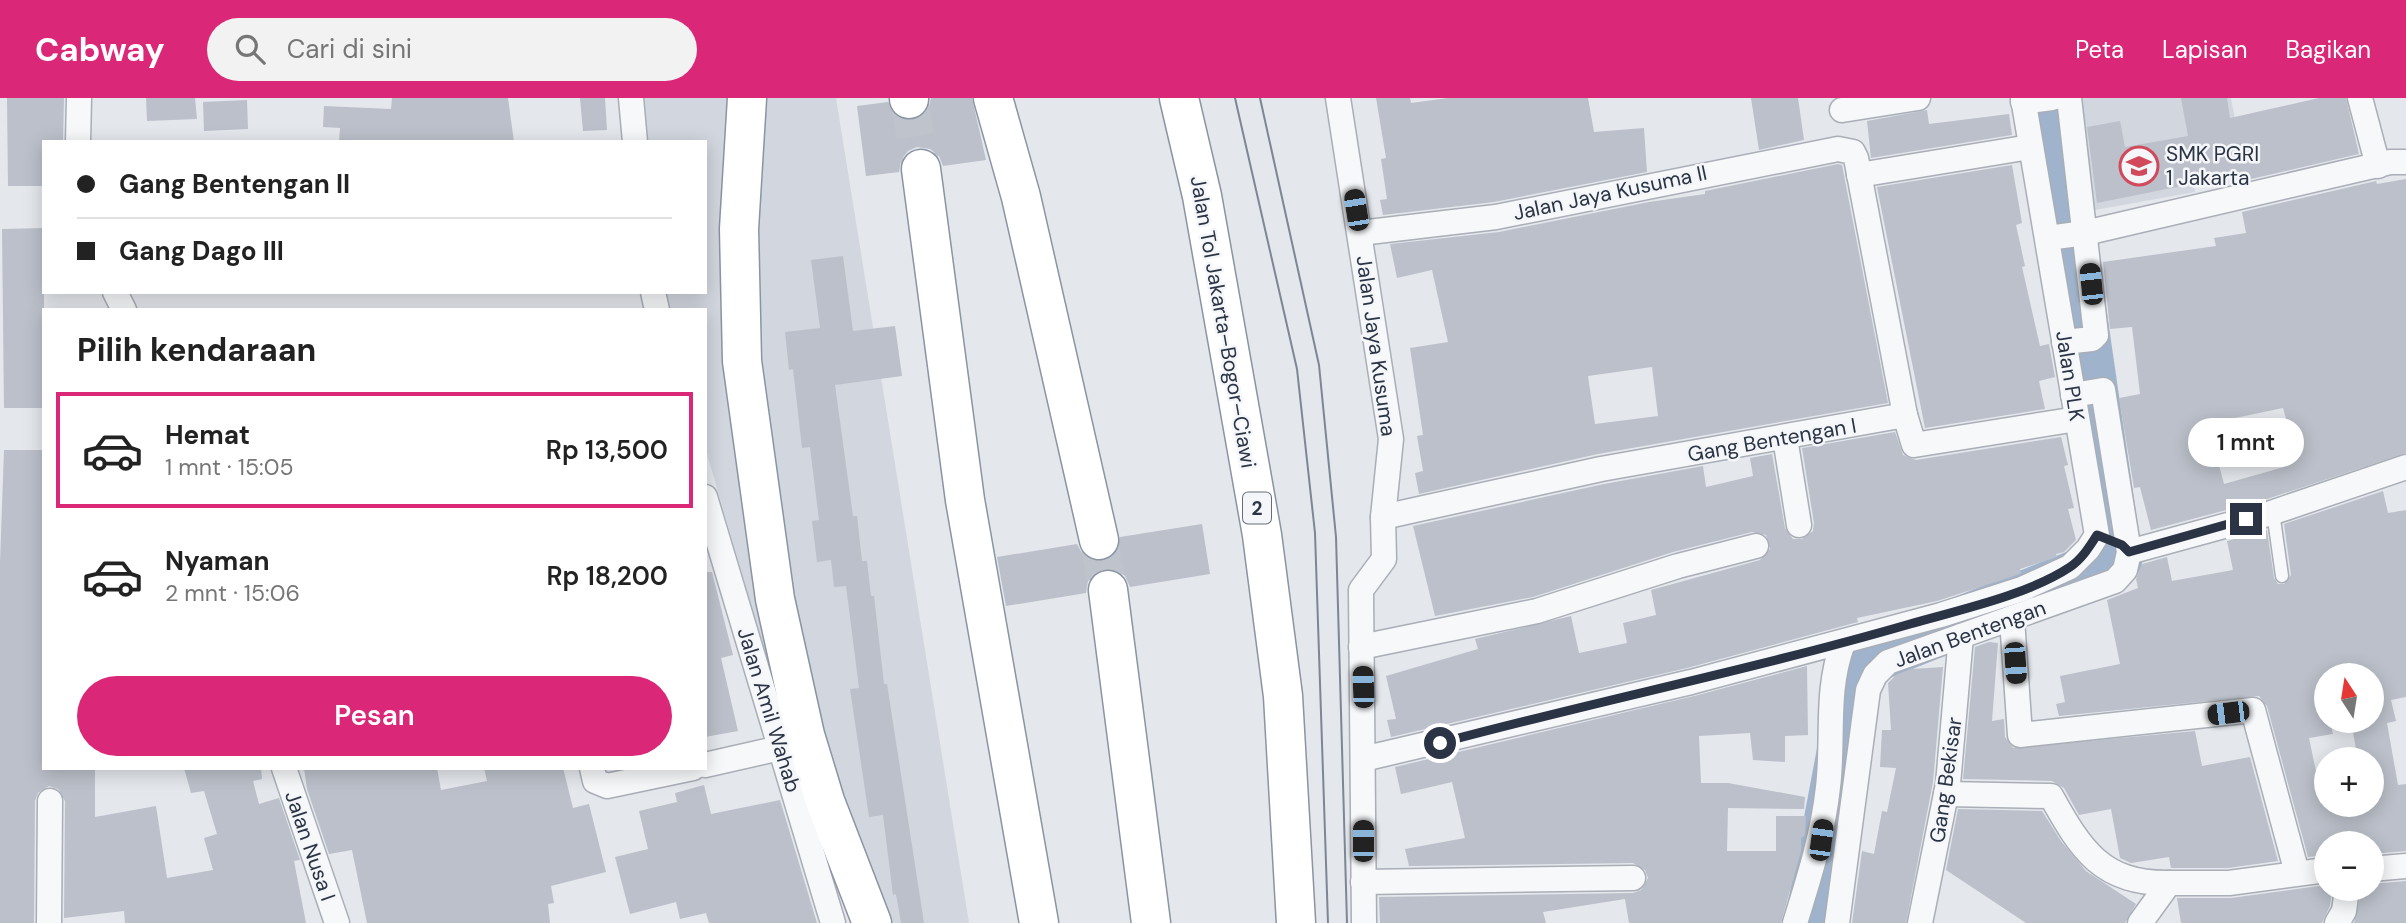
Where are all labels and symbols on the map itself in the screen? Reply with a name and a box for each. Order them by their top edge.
place label: SMK PGRI 1 Jakarta [2166,140,2259,192]
school or university icon: SMK PGRI 1 Jakarta [2118,145,2160,187]
street label: Jalan Jaya Kusuma II [1511,159,1709,227]
street label: Jalan Tol Jakarta–Bogor–Ciawi [1183,174,1263,470]
car [1343,188,1370,232]
street label: Jalan Jaya Kusuma [1349,254,1403,438]
car [2079,262,2104,306]
street label: Jalan PLK [2049,329,2091,423]
street label: Gang Bentengan I [1685,411,1859,469]
callout: 1 mnt [2188,418,2304,466]
road number: 2 [1243,492,1271,524]
route end [2230,503,2262,535]
street label: Jalan Bentengan [1890,594,2050,674]
street label: Jalan Amil Wahab [731,624,807,796]
car [2004,641,2027,685]
north arrow [2314,663,2384,733]
car [1352,666,1375,708]
car [2206,700,2251,726]
street label: Gang Bekisar [1923,715,1969,845]
route start [1424,727,1456,759]
street label: Jalan Nusa I [278,787,342,905]
car [1808,818,1835,862]
car [1353,820,1374,862]

